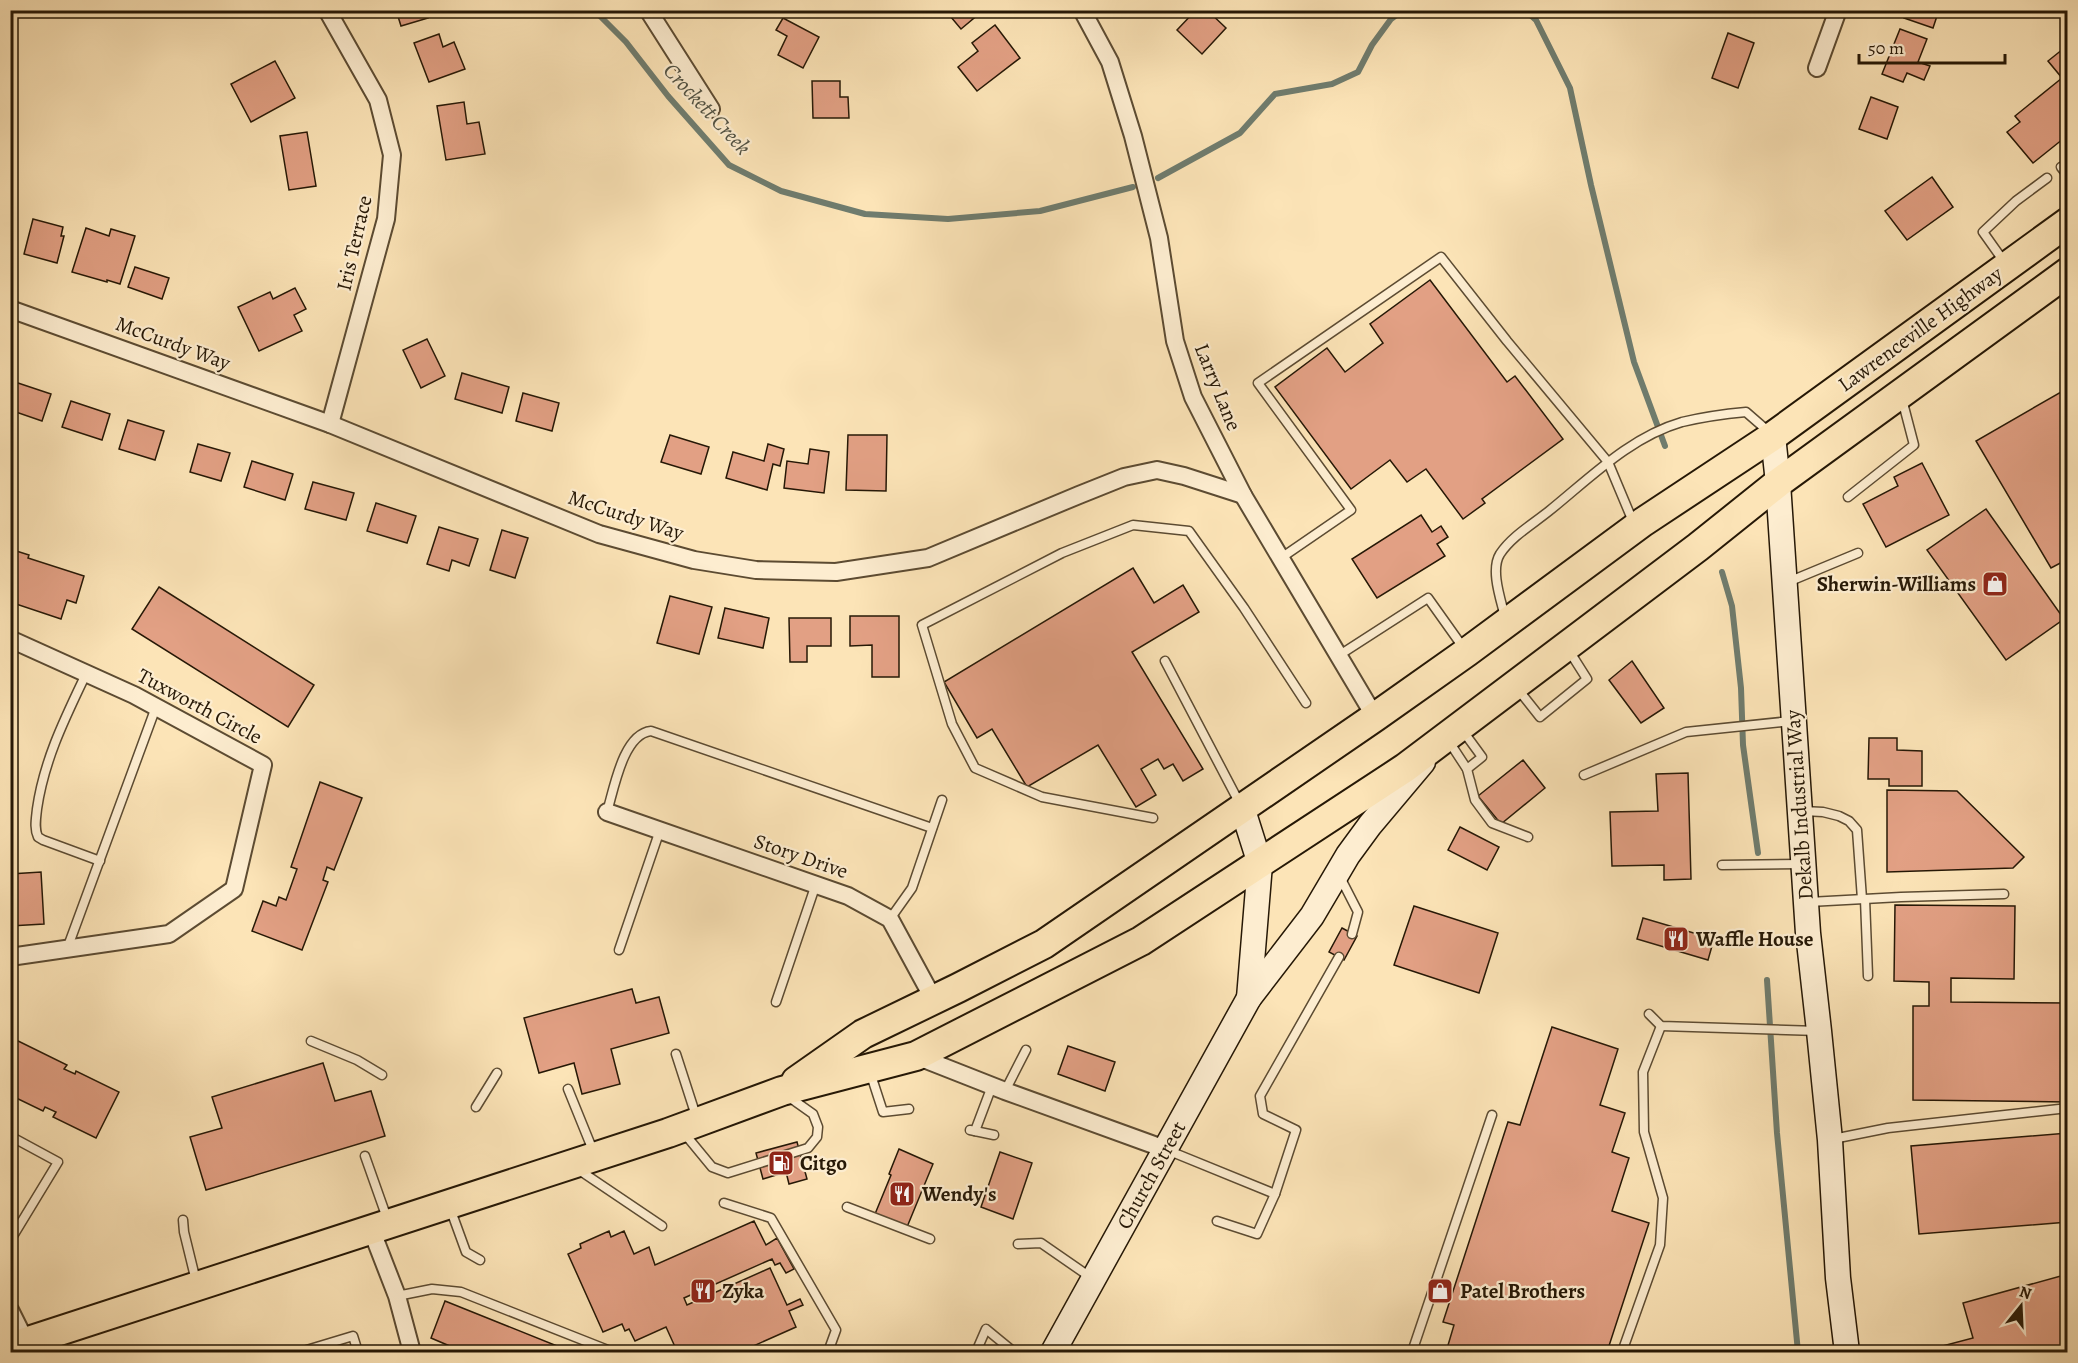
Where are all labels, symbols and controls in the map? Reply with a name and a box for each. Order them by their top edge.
scale bar [1859,27,2004,65]
text: 50 m [1868,36,1904,60]
water label: Crockett Creek [656,56,758,162]
street label: Iris Terrace [329,192,379,294]
street label: Lawrenceville Highway [1832,259,2008,398]
street label: McCurdy Way [112,309,235,377]
street label: Larry Lane [1188,339,1248,435]
street label: McCurdy Way [565,483,688,547]
shop icon: Sherwin-Williams [1980,569,2010,599]
place label: Sherwin-Williams [1817,570,1976,598]
street label: Tuxworth Circle [133,661,267,751]
street label: Dekalb Industrial Way [1778,708,1820,901]
street label: Story Drive [750,827,852,885]
restaurant icon: Waffle House [1661,924,1691,954]
place label: Waffle House [1695,925,1814,953]
street label: Church Street [1110,1116,1192,1234]
fuel station icon: Citgo [766,1148,796,1178]
place label: Citgo [800,1149,847,1177]
restaurant icon: Wendy's [887,1179,917,1209]
place label: Wendy's [921,1180,997,1208]
restaurant icon: Zyka [688,1276,718,1306]
shop icon: Patel Brothers [1425,1276,1455,1306]
north arrow [1991,1276,2051,1336]
place label: Zyka [722,1277,765,1305]
place label: Patel Brothers [1460,1277,1585,1305]
text: N [2016,1280,2035,1305]

